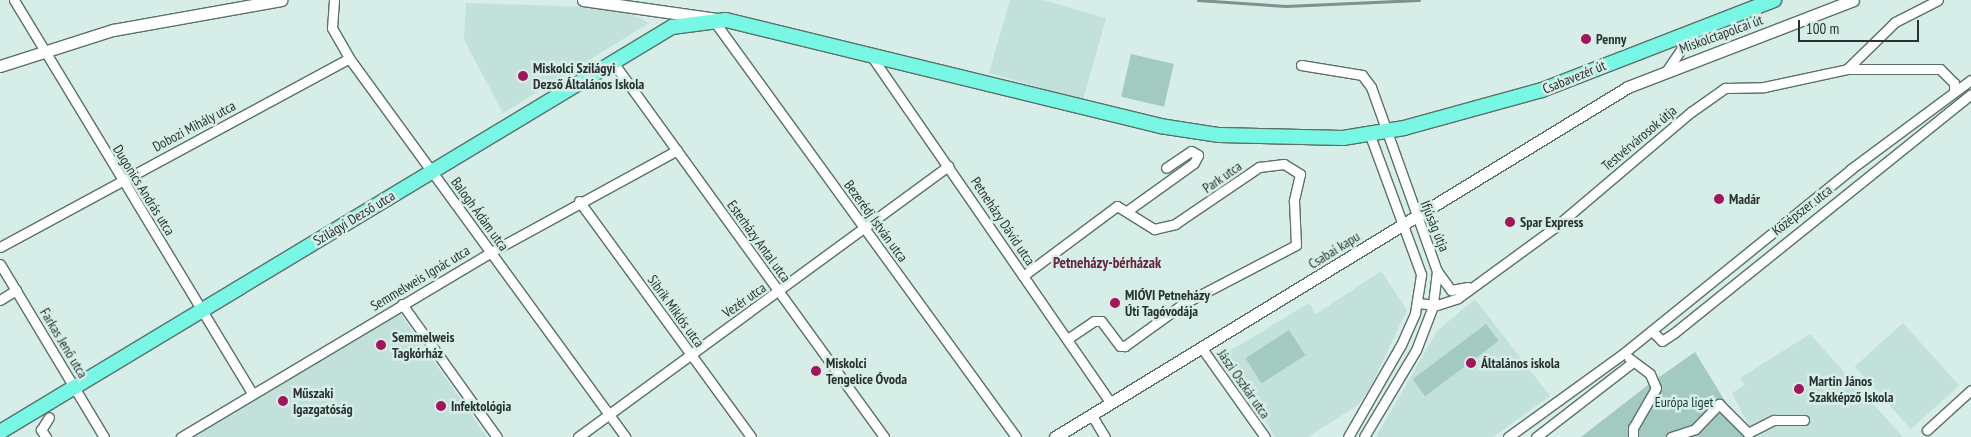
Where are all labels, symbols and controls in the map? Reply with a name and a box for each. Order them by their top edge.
scale bar [1801,10,1922,42]
street label: Miskolctapolcai út [1677,11,1765,57]
text: 100 m [1806,19,1839,38]
place label: Penny [1596,31,1626,47]
marker: Penny [1580,33,1592,45]
street label: Csabavezér út [1540,57,1608,97]
place label: Miskolci Szilágyi Dezső Általános Iskola [533,60,645,92]
marker: Miskolci Szilágyi Dezső Általános Iskola [517,70,529,82]
street label: Dobozi Mihály utca [149,97,239,155]
street label: Testvérvárosok útja [1598,102,1680,174]
street label: Dugonics András utca [109,142,179,238]
street label: Park utca [1199,157,1245,197]
street label: Petneházy Dávid utca [967,173,1039,269]
street label: Balogh Ádám utca [448,174,512,254]
street label: Bezerédj István utca [841,177,911,265]
street label: Középszer utca [1769,181,1835,239]
street label: Szilágyi Dezső utca [310,187,398,249]
place label: Madár [1729,191,1760,207]
marker: Madár [1713,193,1725,205]
street label: Esterházy Antal utca [723,196,795,286]
street label: Ifjúság útja [1417,198,1453,254]
place label: Spar Express [1520,214,1583,230]
marker: Spar Express [1504,216,1516,228]
street label: Csabai kapu [1305,228,1363,272]
street label: Semmelweis Ignác utca [367,242,473,314]
district label: Petneházy-bérházak [1053,254,1161,272]
street label: Sibrik Miklós utca [644,272,708,350]
street label: Vezér utca [719,279,769,321]
place label: MIÓVI Petneházy Úti Tagóvodája [1125,287,1210,320]
marker: MIÓVI Petneházy Úti Tagóvodája [1109,297,1121,309]
street label: Farkas Jenő utca [37,305,91,381]
place label: Semmelweis Tagkórház [392,329,454,362]
marker: Semmelweis Tagkórház [374,338,388,352]
street label: Jászi Oszkár utca [1214,346,1274,422]
place label: Miskolci Tengelice Óvoda [826,355,907,388]
place label: Általános iskola [1481,355,1560,371]
marker: Általános iskola [1465,357,1477,369]
marker: Miskolci Tengelice Óvoda [810,365,822,377]
place label: Martin János Szakképző Iskola [1809,373,1893,406]
marker: Martin János Szakképző Iskola [1793,383,1805,395]
place label: Műszaki Igazgatóság [293,385,353,418]
park label: Európa liget [1655,394,1713,410]
marker: Műszaki Igazgatóság [277,395,289,407]
place label: Infektológia [451,398,511,414]
marker: Infektológia [435,400,447,412]

